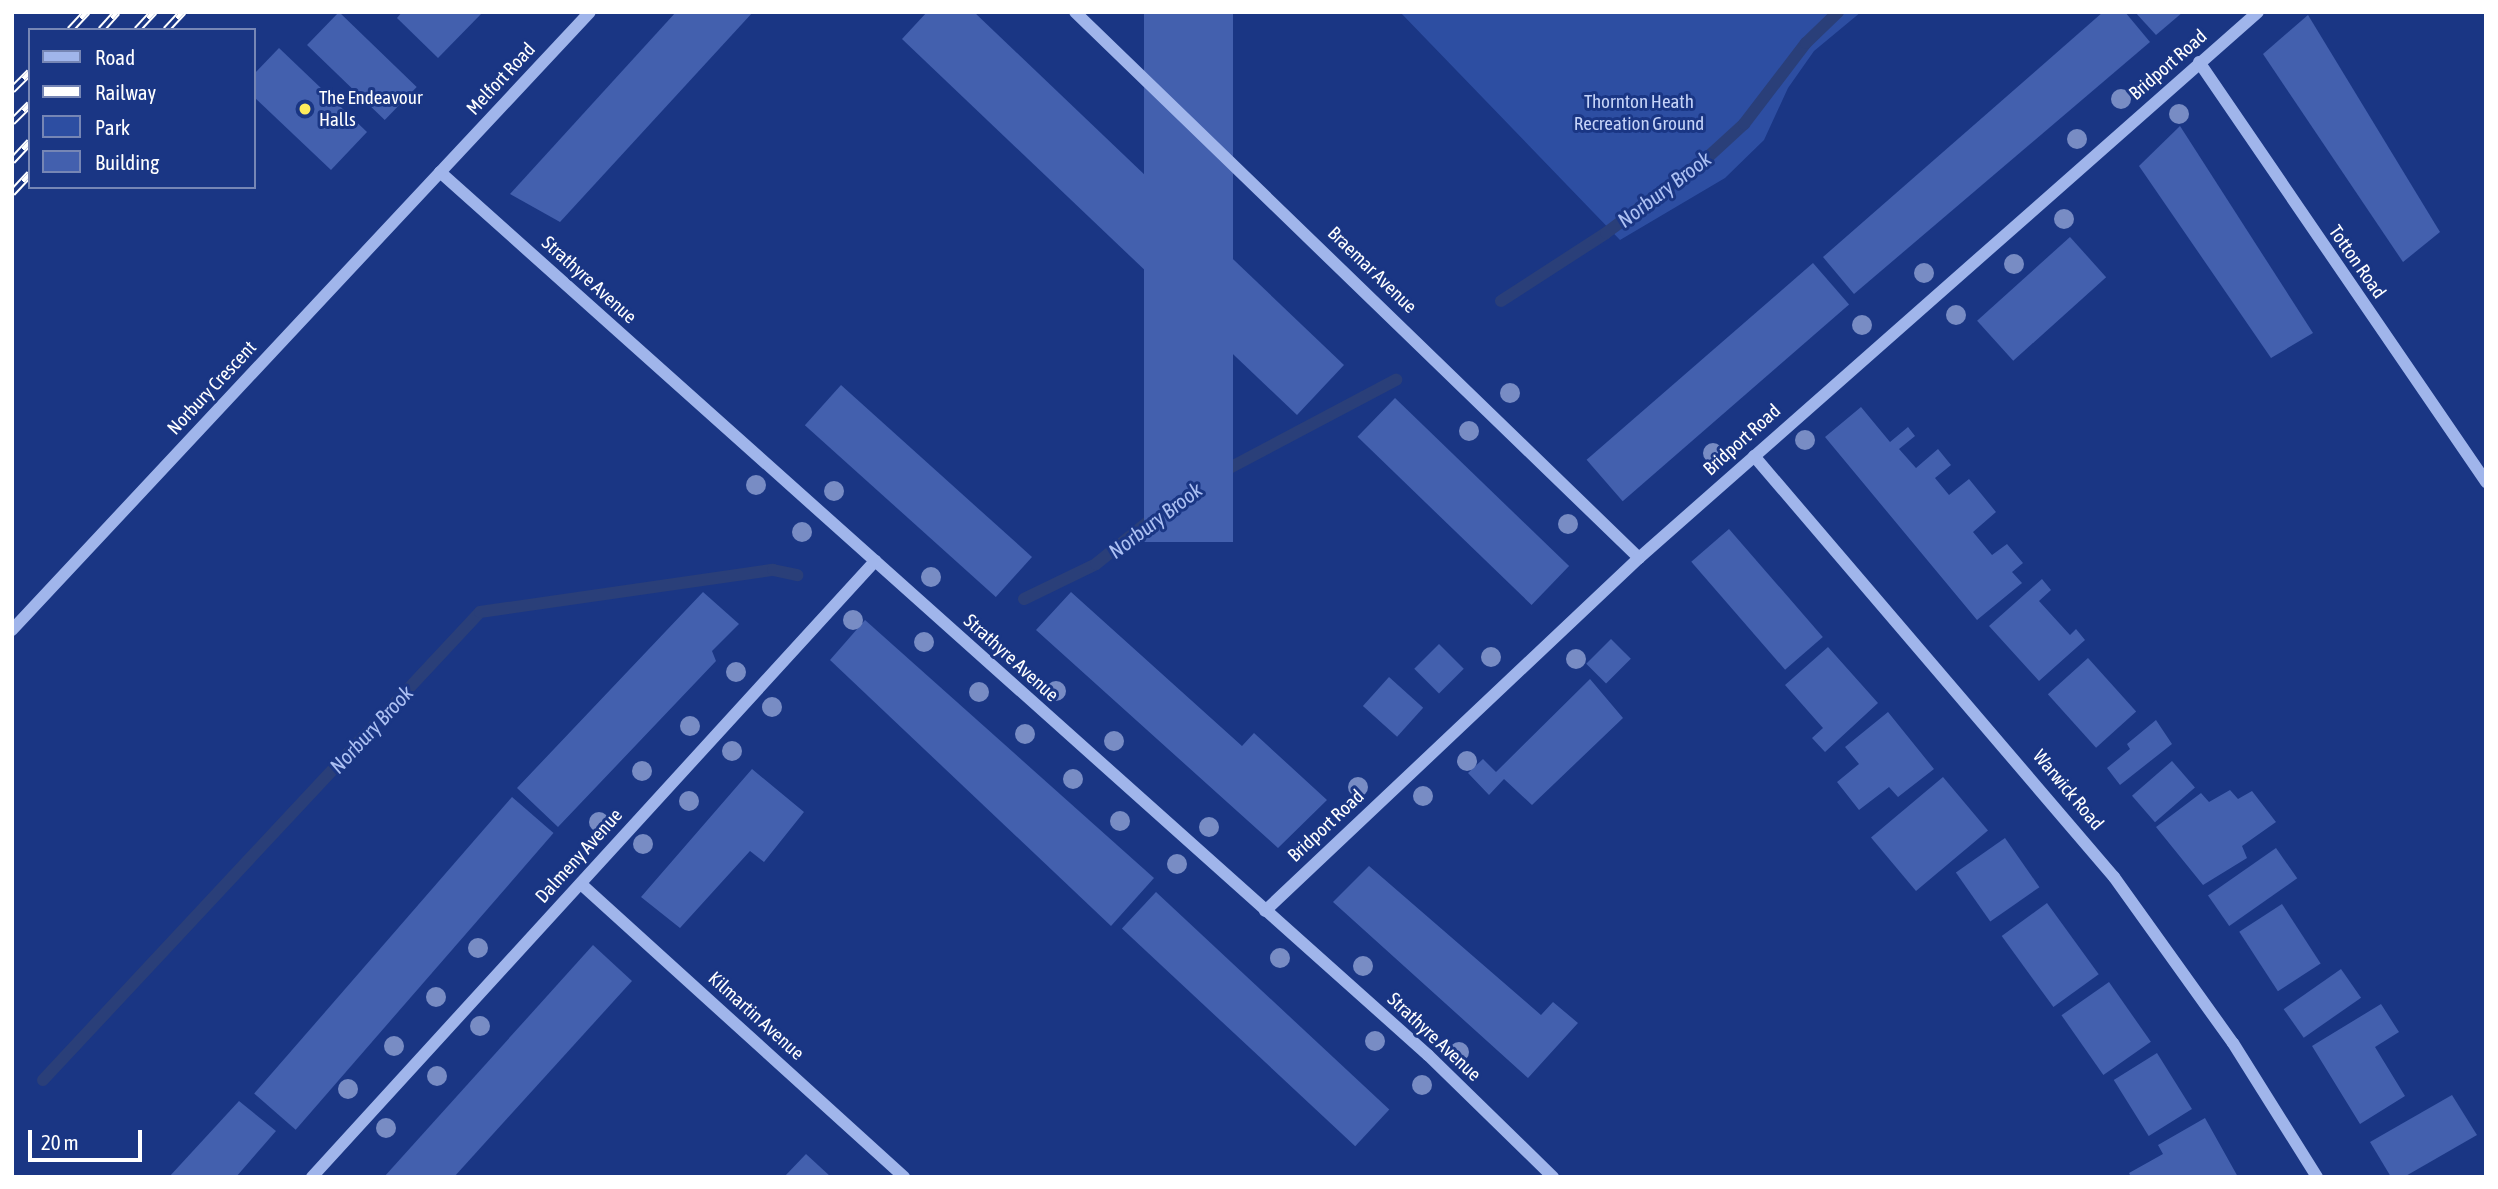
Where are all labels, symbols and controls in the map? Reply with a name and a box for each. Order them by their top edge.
street label: Bridport Road [2124,25,2212,105]
legend [28,28,256,189]
street label: Melfort Road [462,38,540,120]
text: Road [95,45,135,69]
text: Railway [95,80,156,104]
place label: The Endeavour Halls [319,87,423,131]
park label: Thornton Heath Recreation Ground [1574,91,1704,135]
marker: The Endeavour Halls [297,101,313,117]
text: Park [95,115,130,139]
water label: Norbury Brook [1612,146,1716,232]
text: Building [95,150,159,174]
street label: Totton Road [2324,221,2390,303]
street label: Braemar Avenue [1323,222,1421,318]
street label: Strathyre Avenue [537,232,641,328]
street label: Norbury Crescent [163,336,261,440]
street label: Bridport Road [1699,400,1785,480]
water label: Norbury Brook [1103,477,1207,563]
street label: Strathyre Avenue [959,610,1063,706]
water label: Norbury Brook [324,680,418,778]
street label: Warwick Road [2028,745,2108,835]
street label: Bridport Road [1283,785,1369,867]
street label: Dalmeny Avenue [531,804,627,908]
street label: Kilmartin Avenue [703,967,809,1065]
street label: Strathyre Avenue [1383,988,1485,1086]
scale bar [32,1116,145,1160]
text: 20 m [41,1130,79,1154]

